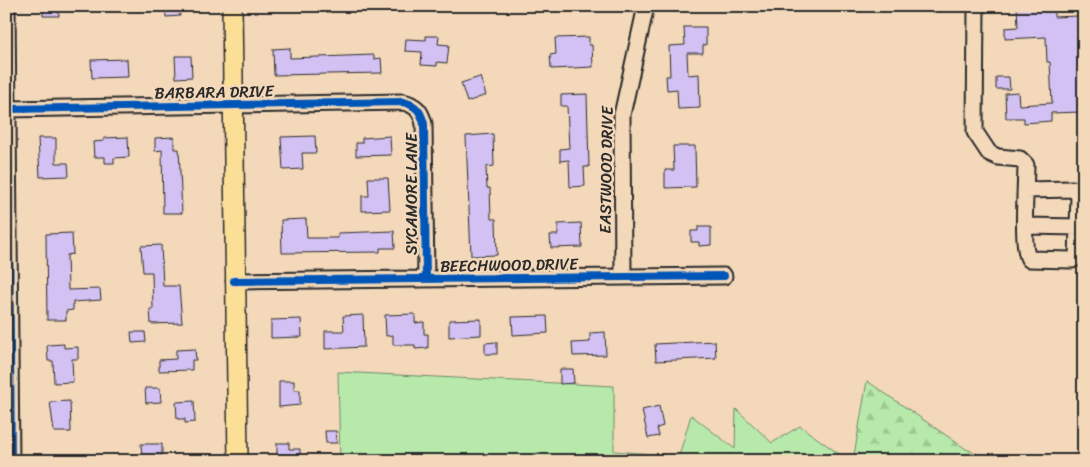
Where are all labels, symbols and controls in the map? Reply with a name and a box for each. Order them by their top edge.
street label: BARBARA DRIVE [154,76,275,108]
street label: EASTWOOD DRIVE [590,105,622,234]
street label: SYCAMORE LANE [397,132,426,255]
street label: BEECHWOOD DRIVE [440,249,579,281]

